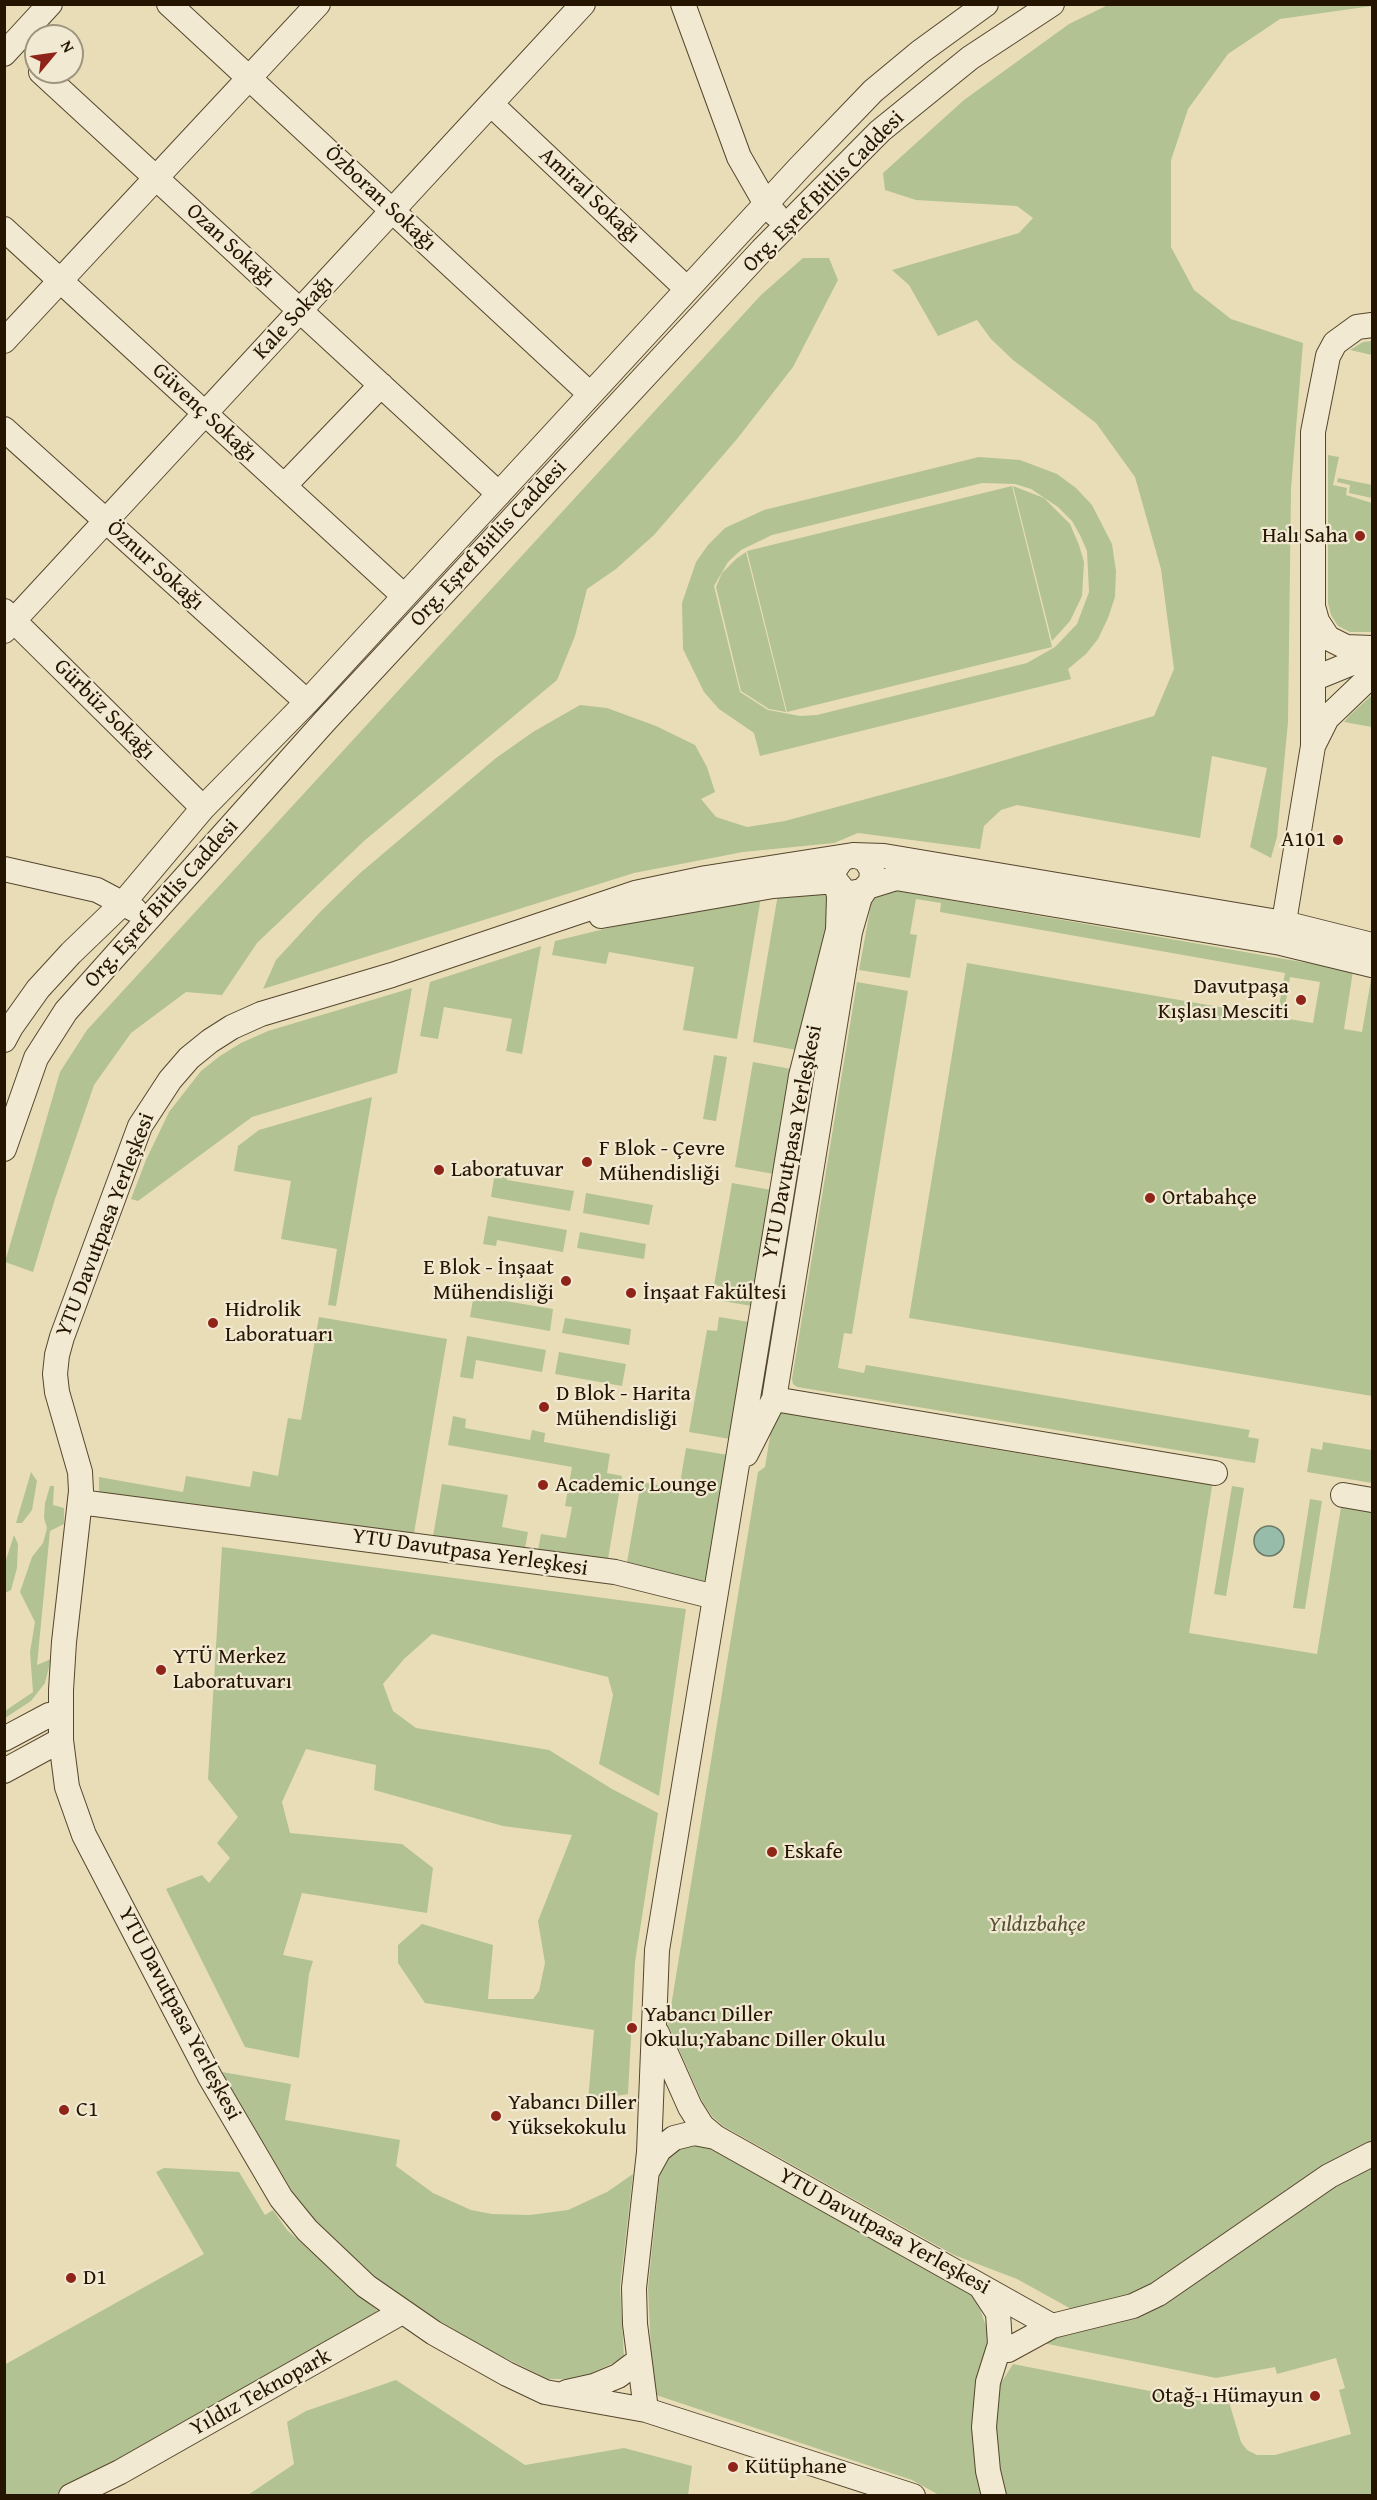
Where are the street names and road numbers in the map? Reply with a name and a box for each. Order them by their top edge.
street label: Org. Eşref Bitlis Caddesi [738,106,910,278]
street label: Özboran Sokağı [319,141,441,257]
street label: Amiral Sokağı [533,143,645,249]
street label: Ozan Sokağı [180,198,280,294]
street label: Kale Sokağı [248,270,340,366]
street label: Güvenç Sokağı [146,358,262,468]
street label: Org. Eşref Bitlis Caddesi [405,455,573,633]
street label: Öznur Sokağı [101,515,209,617]
street label: Gürbüz Sokağı [48,654,160,766]
street label: Org. Eşref Bitlis Caddesi [79,814,245,994]
street label: YTU Davutpasa Yerleşkesi [757,1023,829,1261]
street label: YTU Davutpasa Yerleşkesi [51,1109,161,1341]
street label: YTU Davutpasa Yerleşkesi [350,1523,590,1583]
street label: YTU Davutpasa Yerleşkesi [112,1903,246,2125]
street label: YTU Davutpasa Yerleşkesi [774,2163,994,2301]
street label: Yıldız Teknopark [186,2343,336,2443]

